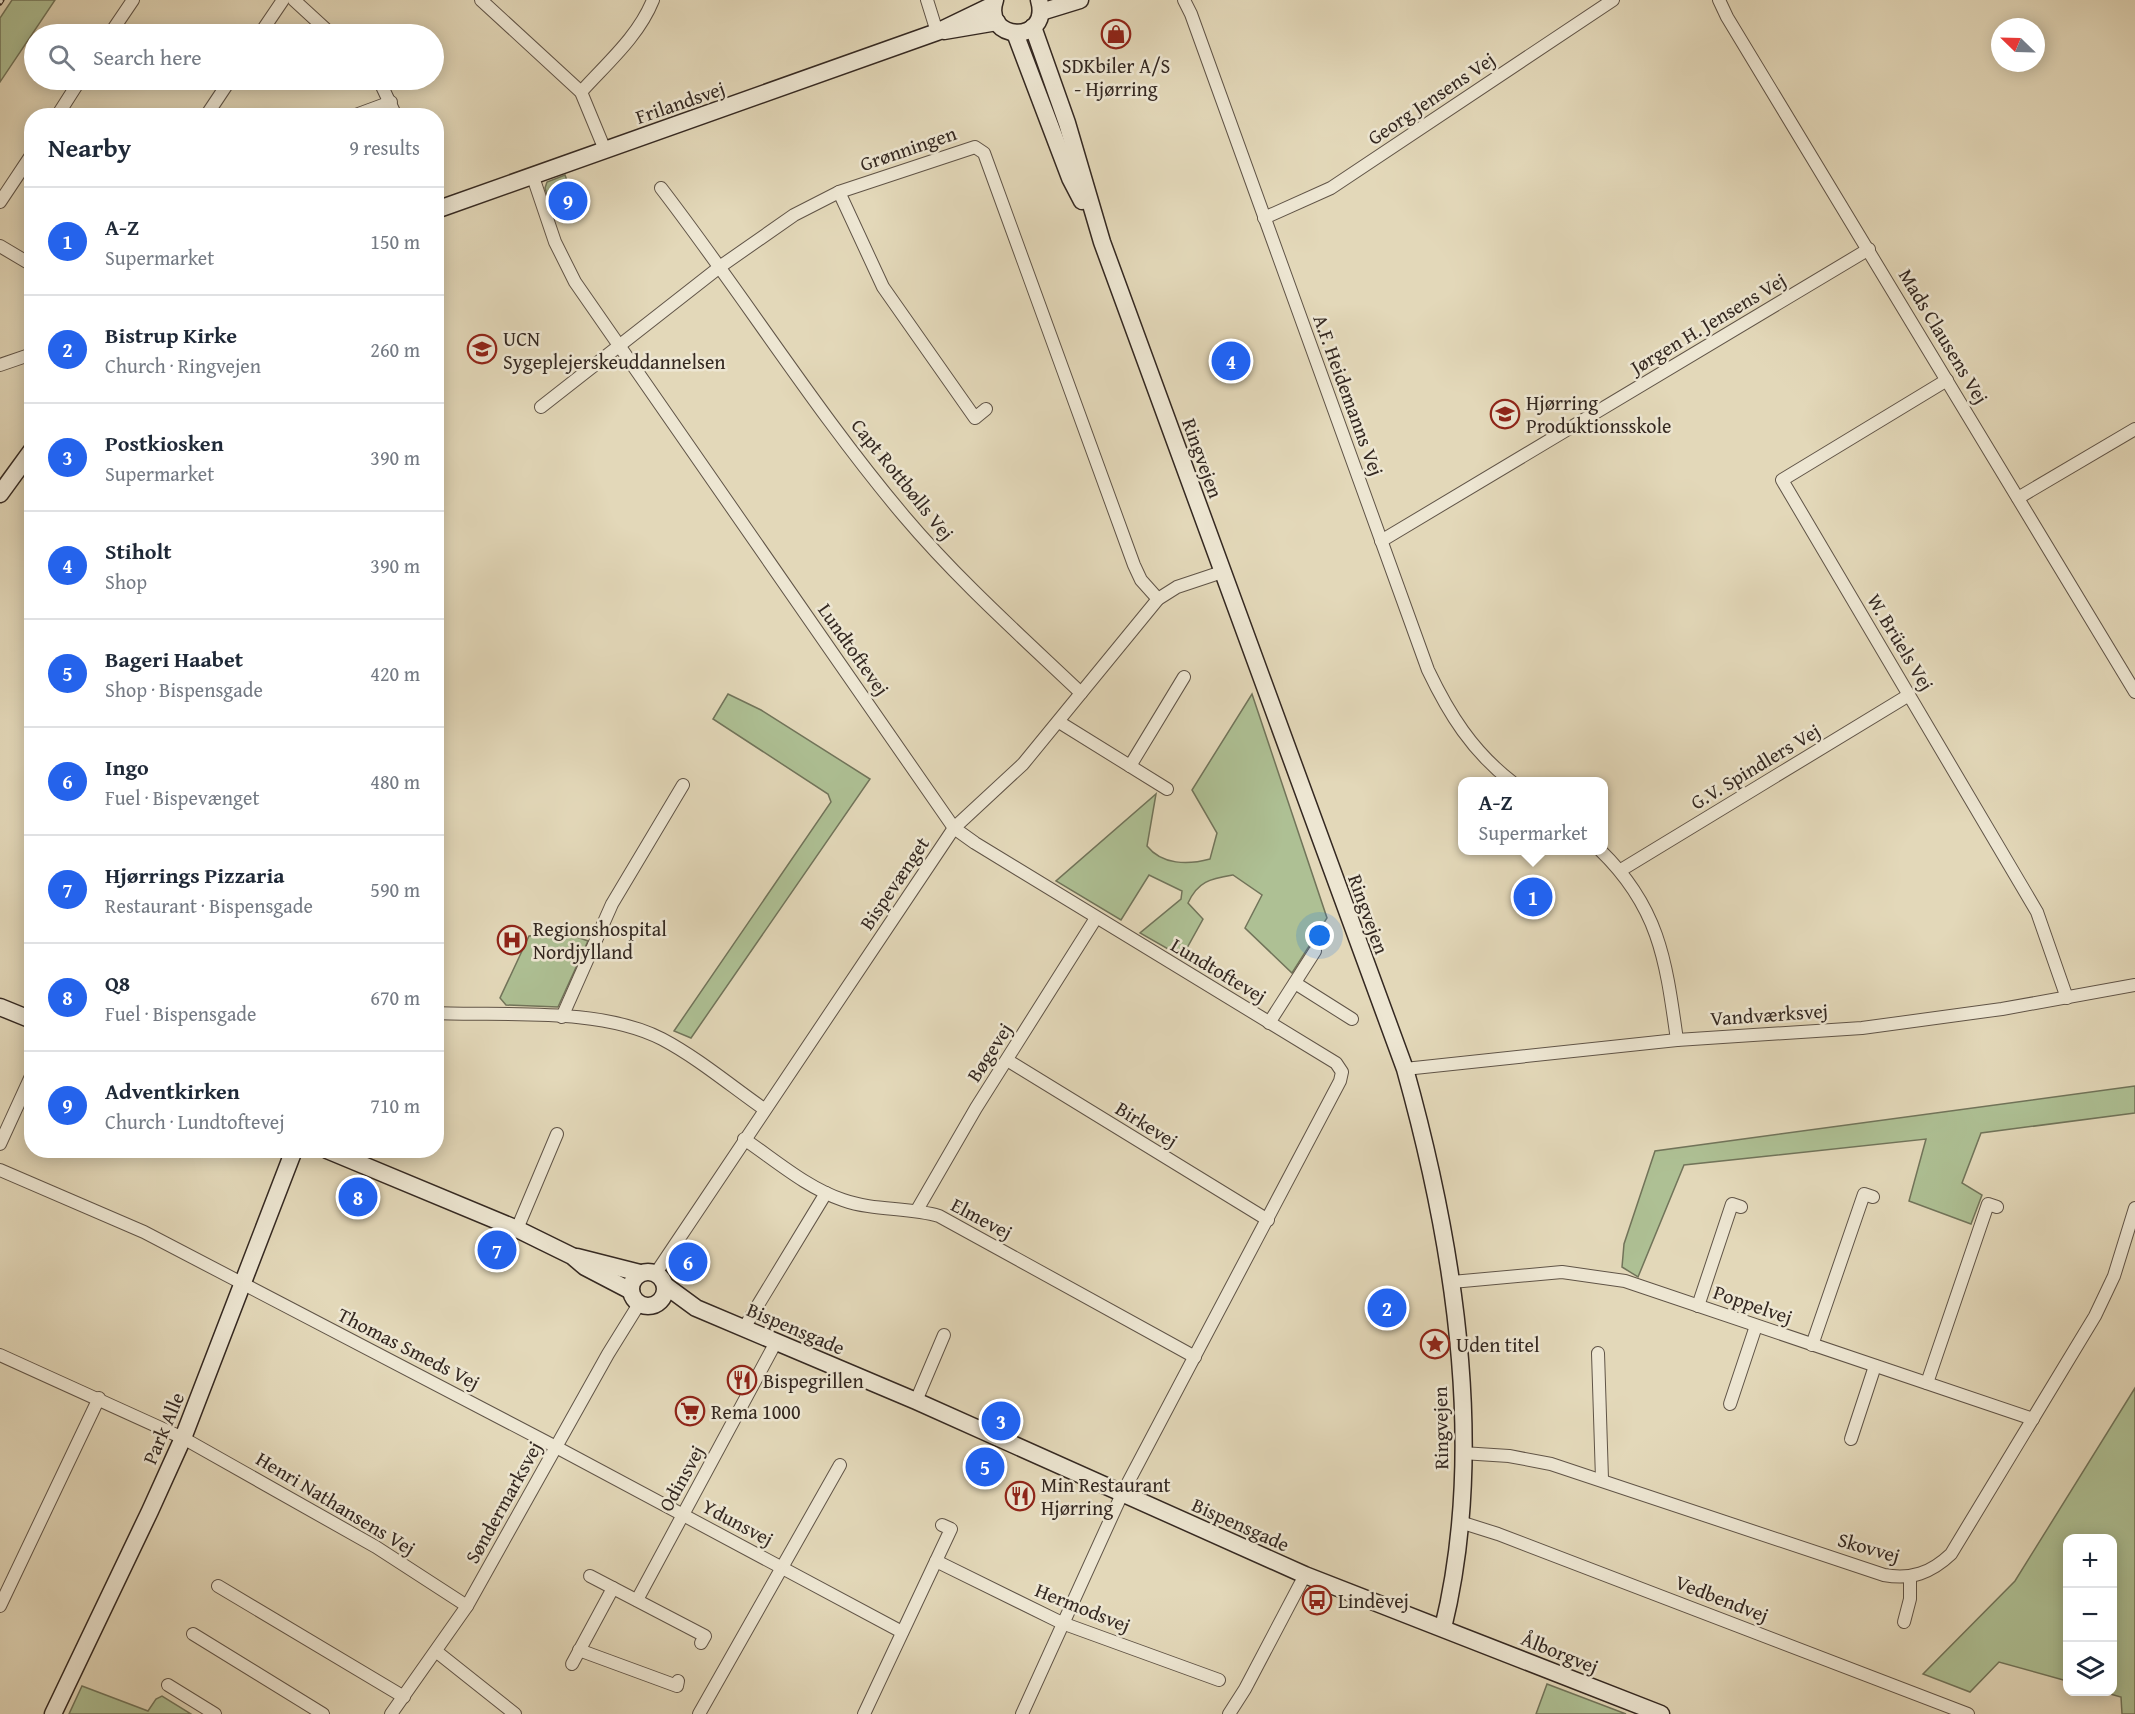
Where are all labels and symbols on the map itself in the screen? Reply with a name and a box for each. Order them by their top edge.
shop icon: SDKbiler A/S - Hjørring [1100,18,1132,50]
north arrow [1991,18,2045,72]
street label: Georg Jensens Vej [1361,44,1501,152]
place label: SDKbiler A/S - Hjørring [1062,51,1170,103]
street label: Frilandsvej [631,73,729,131]
street label: Grønningen [856,118,960,178]
pin: 9 [548,178,588,224]
street label: Mads Clausens Vej [1892,263,1996,409]
street label: Jørgen H. Jensens Vej [1622,265,1791,382]
street label: A.F. Heidemanns Vej [1306,310,1392,480]
place label: UCN Sygeplejerskeuddannelsen [503,324,726,376]
school or university icon: UCN Sygeplejerskeuddannelsen [466,333,498,365]
pin: 4 [1212,338,1250,384]
place label: Hjørring Produktionsskole [1526,388,1672,440]
school or university icon: Hjørring Produktionsskole [1489,398,1521,430]
street label: Capt Rottbølls Vej [845,412,961,546]
street label: Ringvejen [1175,414,1231,502]
street label: W. Brüels Vej [1861,588,1941,696]
street label: Lundtoftevej [811,597,897,701]
street label: G.V. Spindlers Vej [1685,716,1825,816]
street label: Bispevænget [852,831,936,935]
street label: Ringvejen [1341,870,1397,958]
pin: 1 [1514,874,1552,920]
place label: Regionshospital Nordjylland [533,914,667,966]
your location [1305,921,1334,950]
hospital icon: Regionshospital Nordjylland [496,924,528,956]
street label: Lundtoftevej [1166,930,1272,1010]
street label: Vandværksvej [1709,995,1829,1033]
street label: Bøgevej [959,1017,1019,1087]
street label: Birkevej [1110,1094,1184,1154]
pin: 8 [338,1174,378,1220]
street label: Elmevej [946,1190,1018,1246]
pin: 7 [478,1228,516,1272]
pin: 6 [668,1240,708,1284]
street label: Poppelvej [1710,1277,1796,1331]
pin: 2 [1368,1286,1406,1330]
street label: Bispensgade [743,1294,849,1362]
street label: Thomas Smeds Vej [333,1300,485,1396]
place icon: Uden titel [1419,1328,1451,1360]
place label: Uden titel [1456,1330,1540,1359]
restaurant icon: Bispegrillen [726,1364,758,1396]
place label: Bispegrillen [763,1366,864,1395]
street label: Ringvejen [1425,1386,1455,1470]
street label: Park Alle [135,1387,191,1469]
supermarket icon: Rema 1000 [674,1395,706,1427]
place label: Rema 1000 [711,1397,801,1426]
pin: 3 [982,1398,1020,1444]
street label: Søndermarksvej [457,1436,549,1568]
street label: Odinsvej [651,1440,711,1516]
street label: Henri Nathansens Vej [251,1444,421,1562]
pin: 5 [966,1444,1004,1490]
place label: Min Restaurant Hjørring [1041,1470,1171,1522]
restaurant icon: Min Restaurant Hjørring [1004,1480,1036,1512]
street label: Bispensgade [1188,1490,1294,1558]
street label: Ydunsvej [697,1491,779,1553]
street label: Skovvej [1834,1524,1904,1570]
street label: Vedbendvej [1671,1567,1773,1629]
street label: Hermodsvej [1031,1575,1135,1639]
bus stop icon: Lindevej [1301,1584,1333,1616]
place label: Lindevej [1338,1586,1409,1615]
street label: Ålborgvej [1517,1623,1603,1681]

